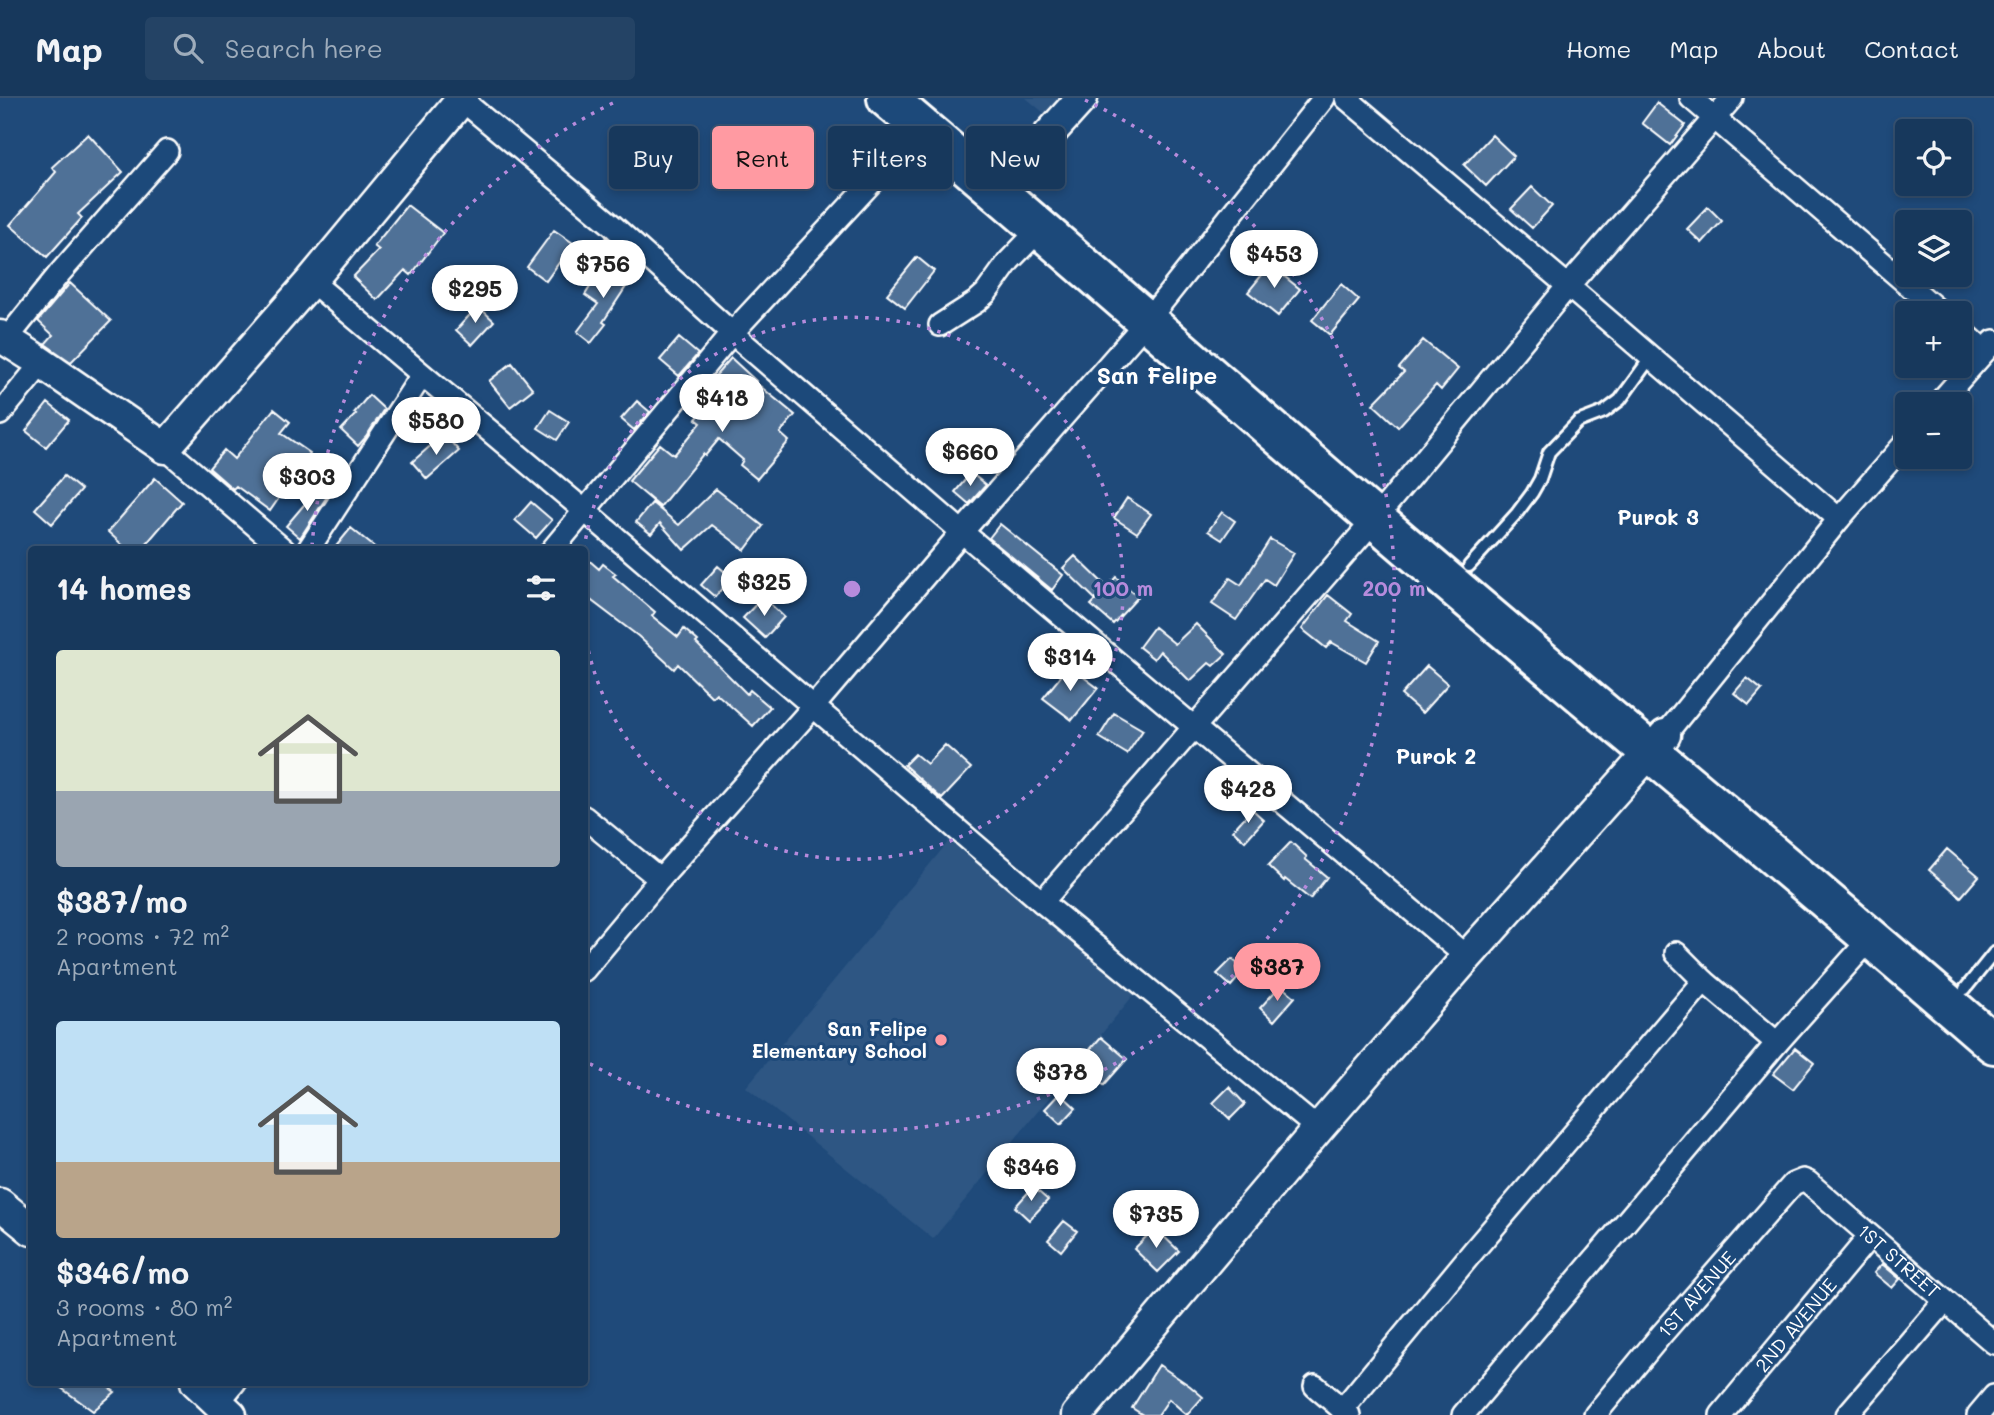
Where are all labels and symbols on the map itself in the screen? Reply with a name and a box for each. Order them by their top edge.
pin: $453 [1233,230,1315,290]
pin: $756 [562,240,644,300]
pin: $295 [434,266,516,325]
district label: San Felipe [1097,360,1217,390]
pin: $418 [681,374,763,434]
pin: $580 [395,398,477,457]
pin: $660 [929,428,1011,488]
pin: $303 [266,454,348,513]
district label: Purok 3 [1617,503,1699,530]
pin: $325 [723,559,805,618]
text: 100 m [1093,574,1153,601]
text: 200 m [1363,574,1425,601]
centre of rings [840,577,864,601]
pin: $314 [1029,634,1111,693]
district label: Purok 2 [1396,742,1476,769]
pin: $428 [1207,766,1289,825]
pin: $387 [1236,944,1318,1003]
place label: San Felipe Elementary School [751,1016,927,1063]
marker: San Felipe Elementary School [933,1032,949,1048]
pin: $378 [1019,1048,1101,1108]
pin: $346 [990,1144,1072,1203]
pin: $735 [1115,1190,1197,1250]
street label: 1ST STREET [1853,1218,1946,1303]
street label: 1ST AVENUE [1652,1245,1741,1342]
street label: 2ND AVENUE [1749,1273,1842,1377]

